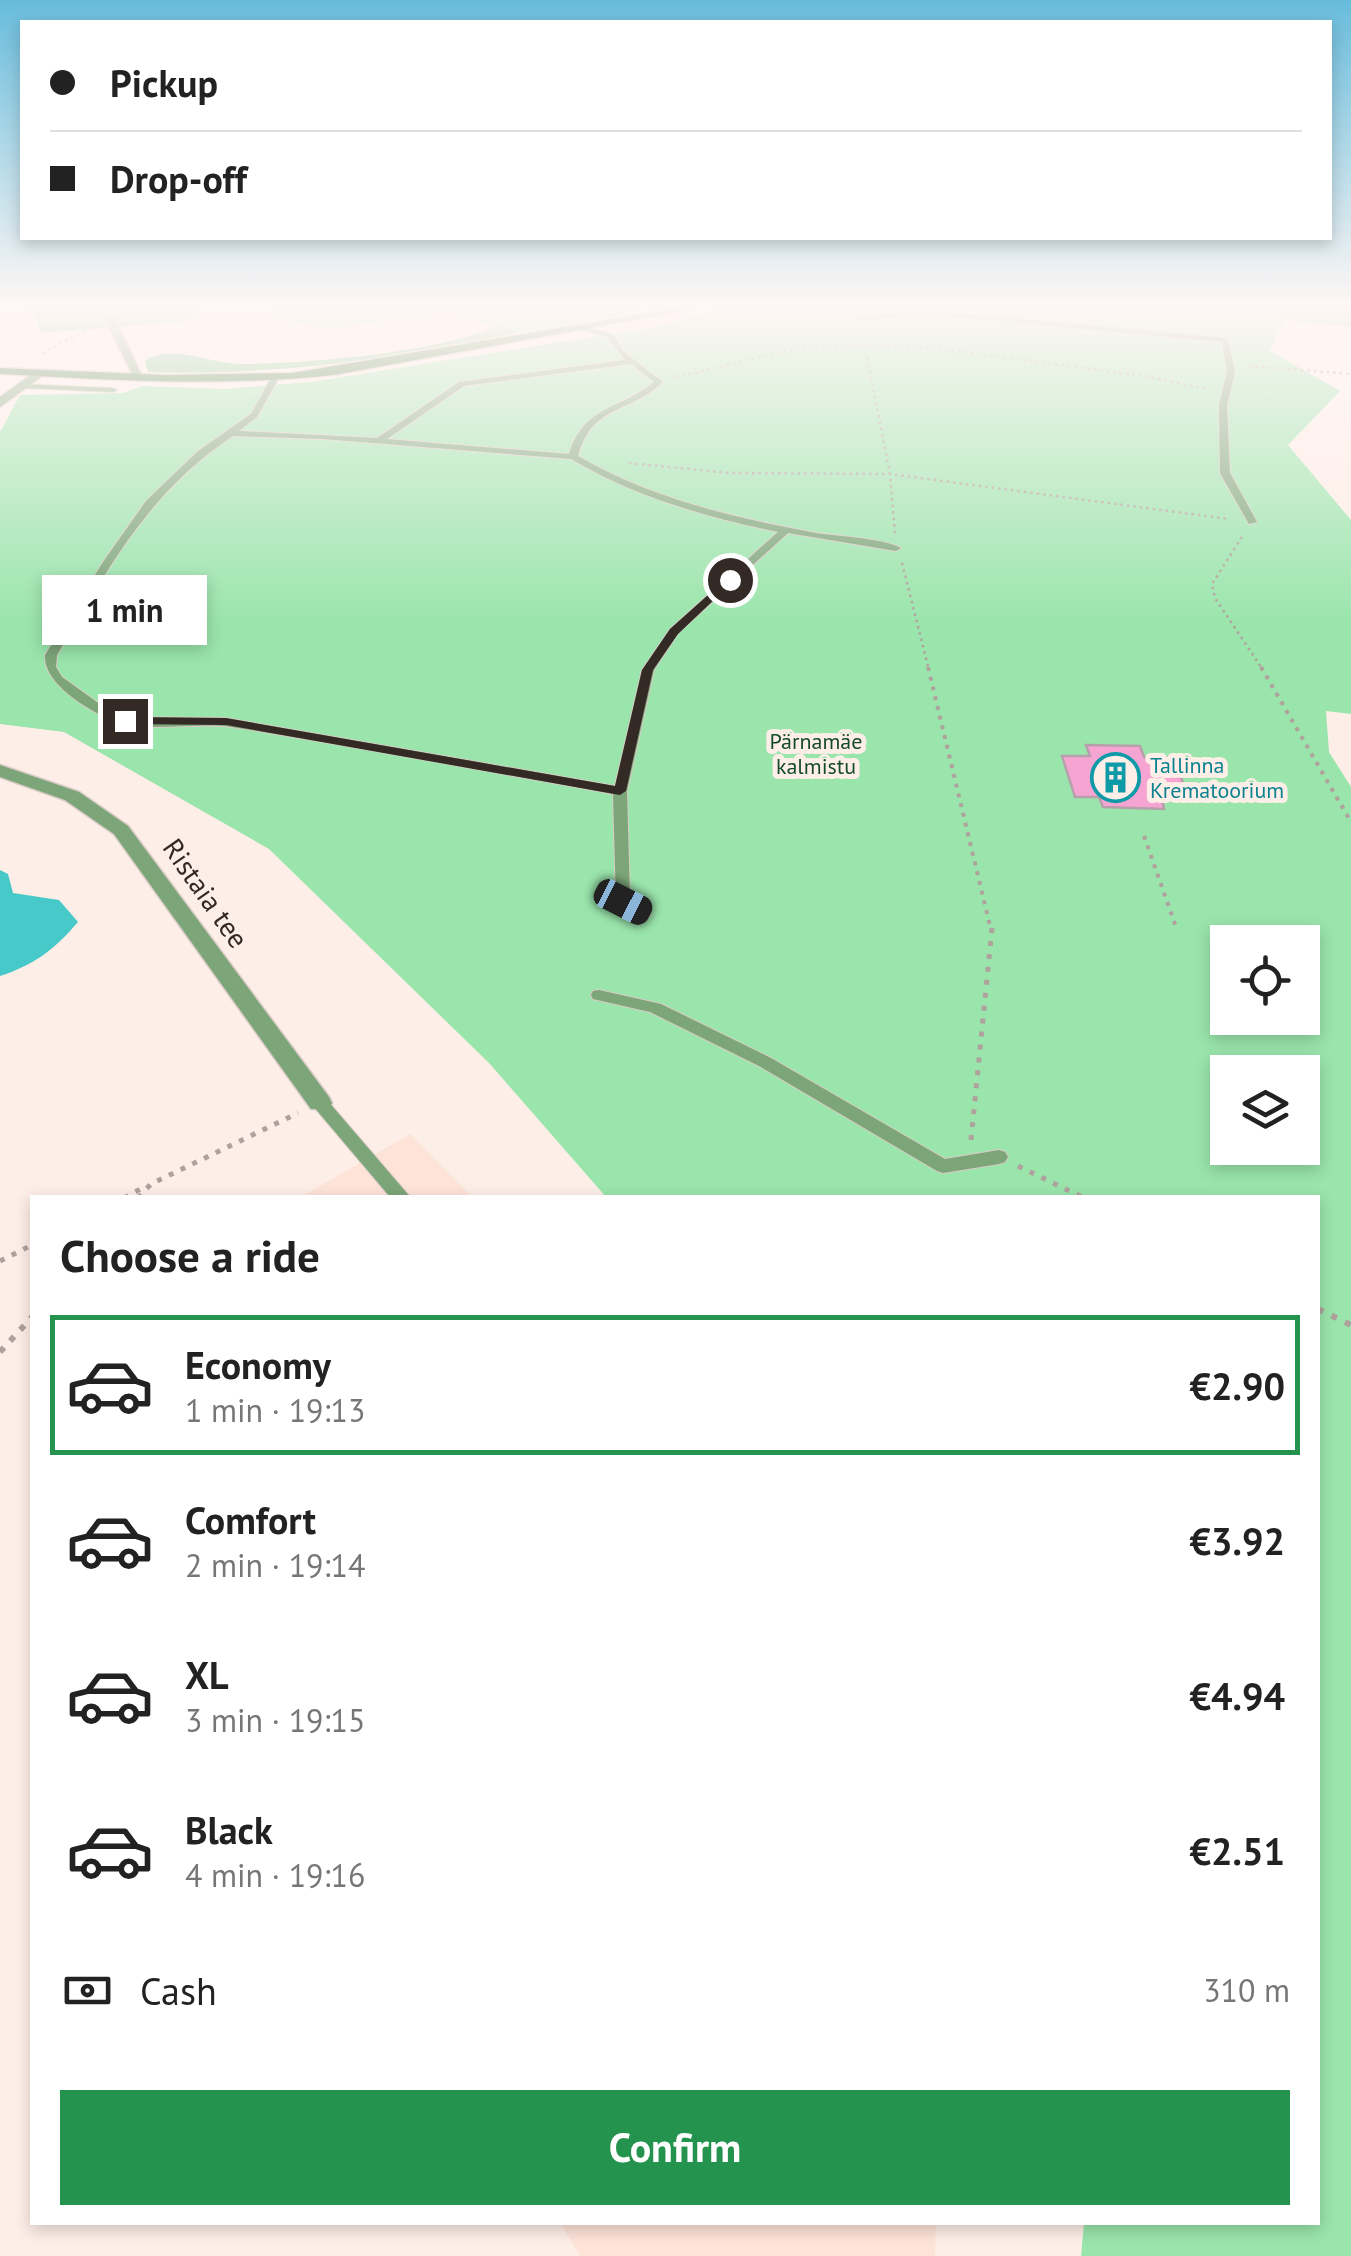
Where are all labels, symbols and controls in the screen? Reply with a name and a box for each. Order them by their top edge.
text: Pickup [110,58,218,107]
text: Drop-off [110,154,247,203]
route start [708,558,753,603]
callout: 1 min [42,576,208,646]
text: 1 min [85,589,164,631]
route end [103,699,148,744]
park label: Pärnamäe kalmistu [770,727,862,780]
place label: Tallinna Krematoorium [1150,751,1284,804]
building icon: Tallinna Krematoorium [1089,752,1141,804]
street label: Ristaia tee [155,831,257,955]
car [589,875,657,929]
map controls [1210,925,1320,1165]
button: locate [1210,925,1320,1035]
button: layers [1210,1055,1320,1165]
text: Choose a ride [60,1226,320,1284]
icon: car [65,1340,155,1430]
text: Economy [185,1340,331,1389]
text: €2.90 [1189,1361,1285,1410]
text: 1 min · 19:13 [185,1389,365,1431]
icon: car [65,1495,155,1585]
text: Comfort [185,1495,316,1544]
text: €3.92 [1189,1516,1285,1565]
text: 2 min · 19:14 [185,1544,365,1586]
icon: car [65,1650,155,1740]
text: XL [185,1650,229,1699]
text: €4.94 [1189,1671,1285,1720]
text: 3 min · 19:15 [185,1699,365,1741]
icon: car [65,1805,155,1895]
text: Black [185,1805,273,1854]
text: €2.51 [1189,1826,1285,1875]
text: 4 min · 19:16 [185,1854,365,1896]
icon: cash [60,1963,115,2018]
text: Cash [140,1966,217,2015]
text: 310 m [1203,1969,1290,2011]
button: Confirm [60,2090,1290,2205]

